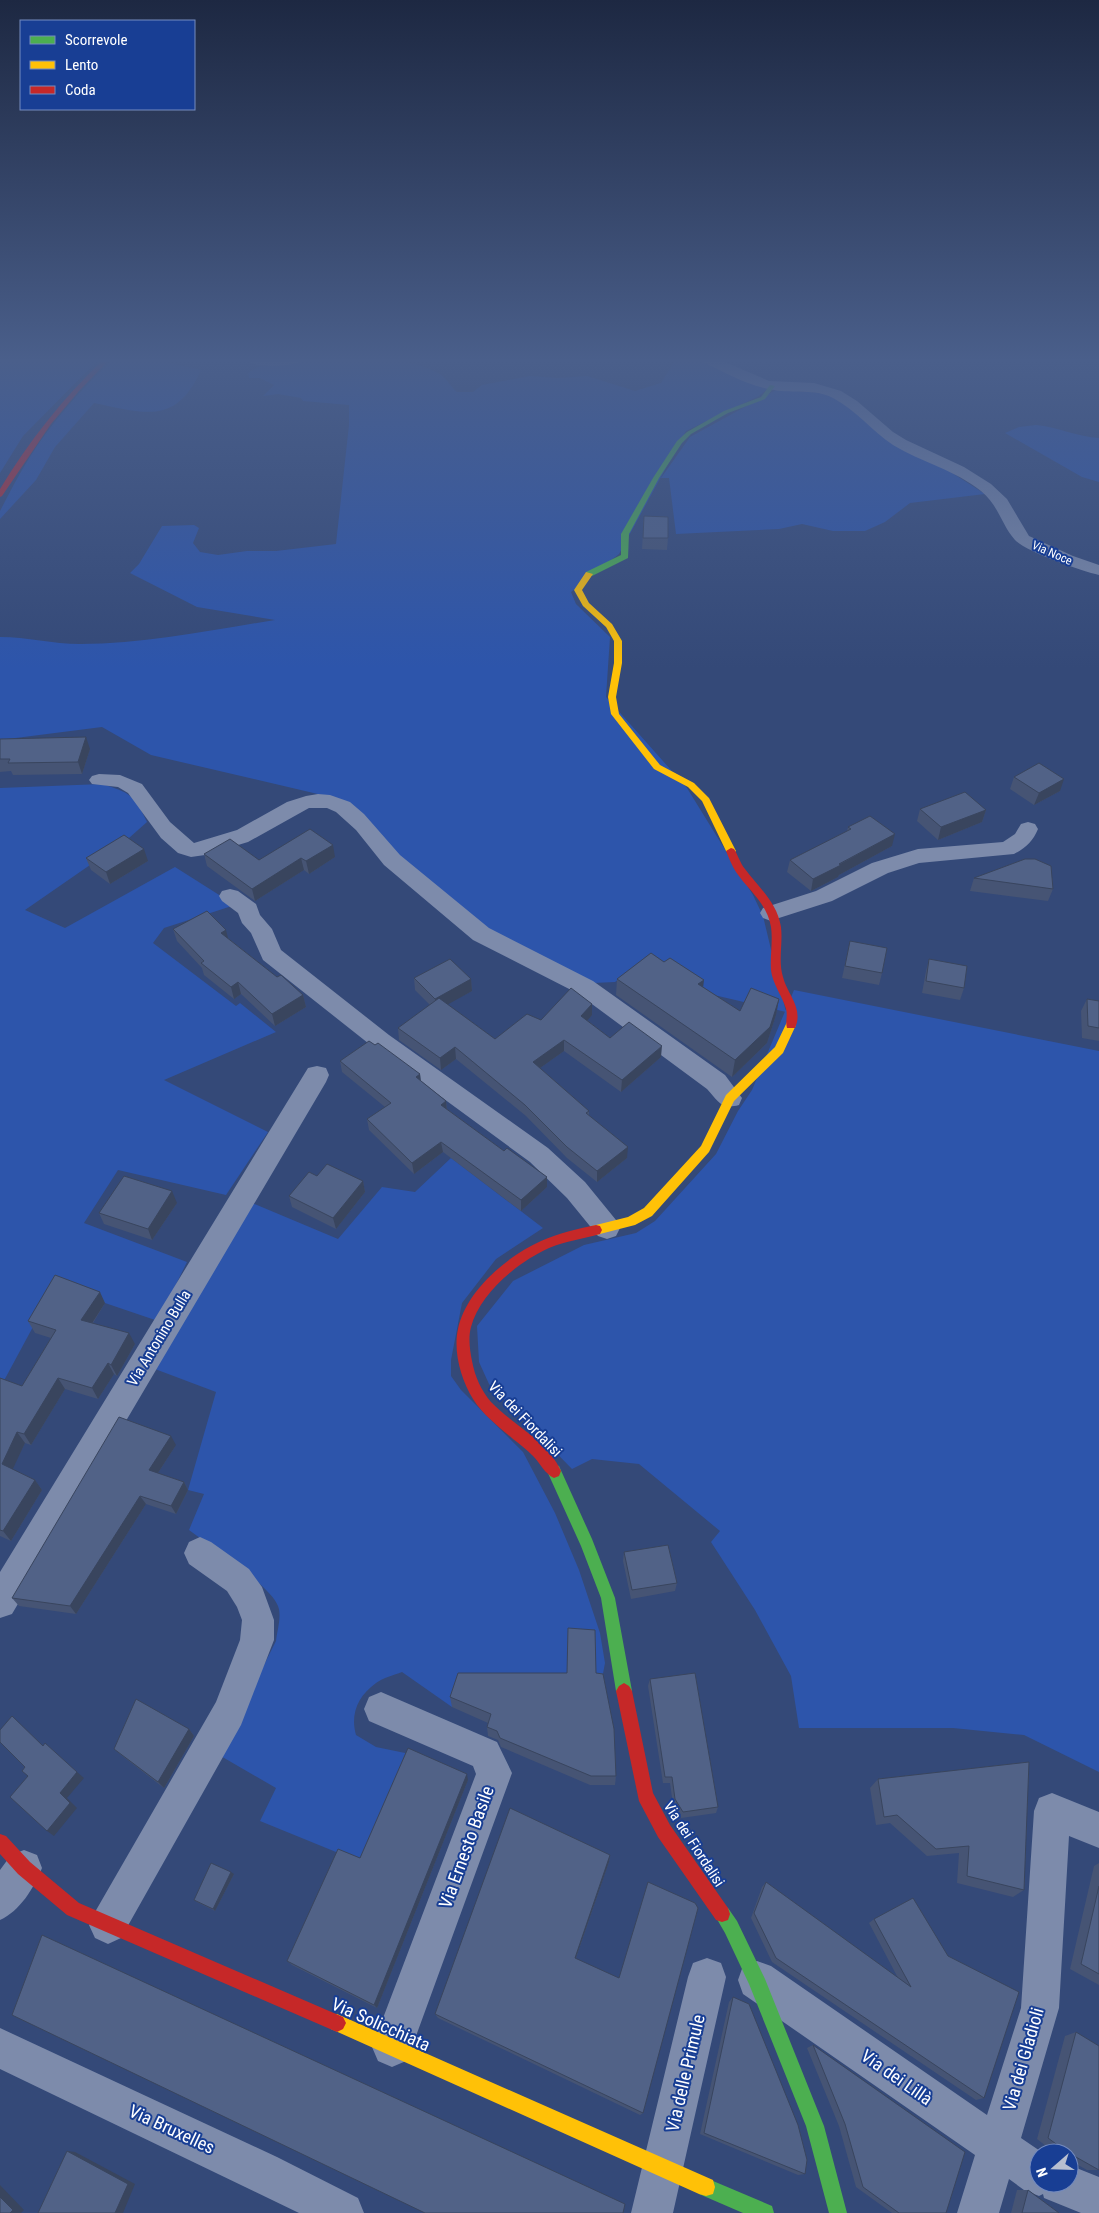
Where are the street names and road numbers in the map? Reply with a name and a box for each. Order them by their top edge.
street label: Via Noce [1030,538,1075,568]
street label: Via Antonino Bulla [123,1287,195,1389]
street label: Via dei Fiordalisi [484,1377,566,1461]
street label: Via Ernesto Basile [434,1783,498,1911]
street label: Via dei Fiordalisi [660,1798,728,1890]
street label: Via Solicchiata [328,1993,434,2055]
street label: Via dei Gladioli [998,2005,1048,2113]
street label: Via delle Primule [661,2012,709,2134]
street label: Via dei Lillà [857,2045,937,2109]
street label: Via Bruxelles [126,2100,218,2158]

